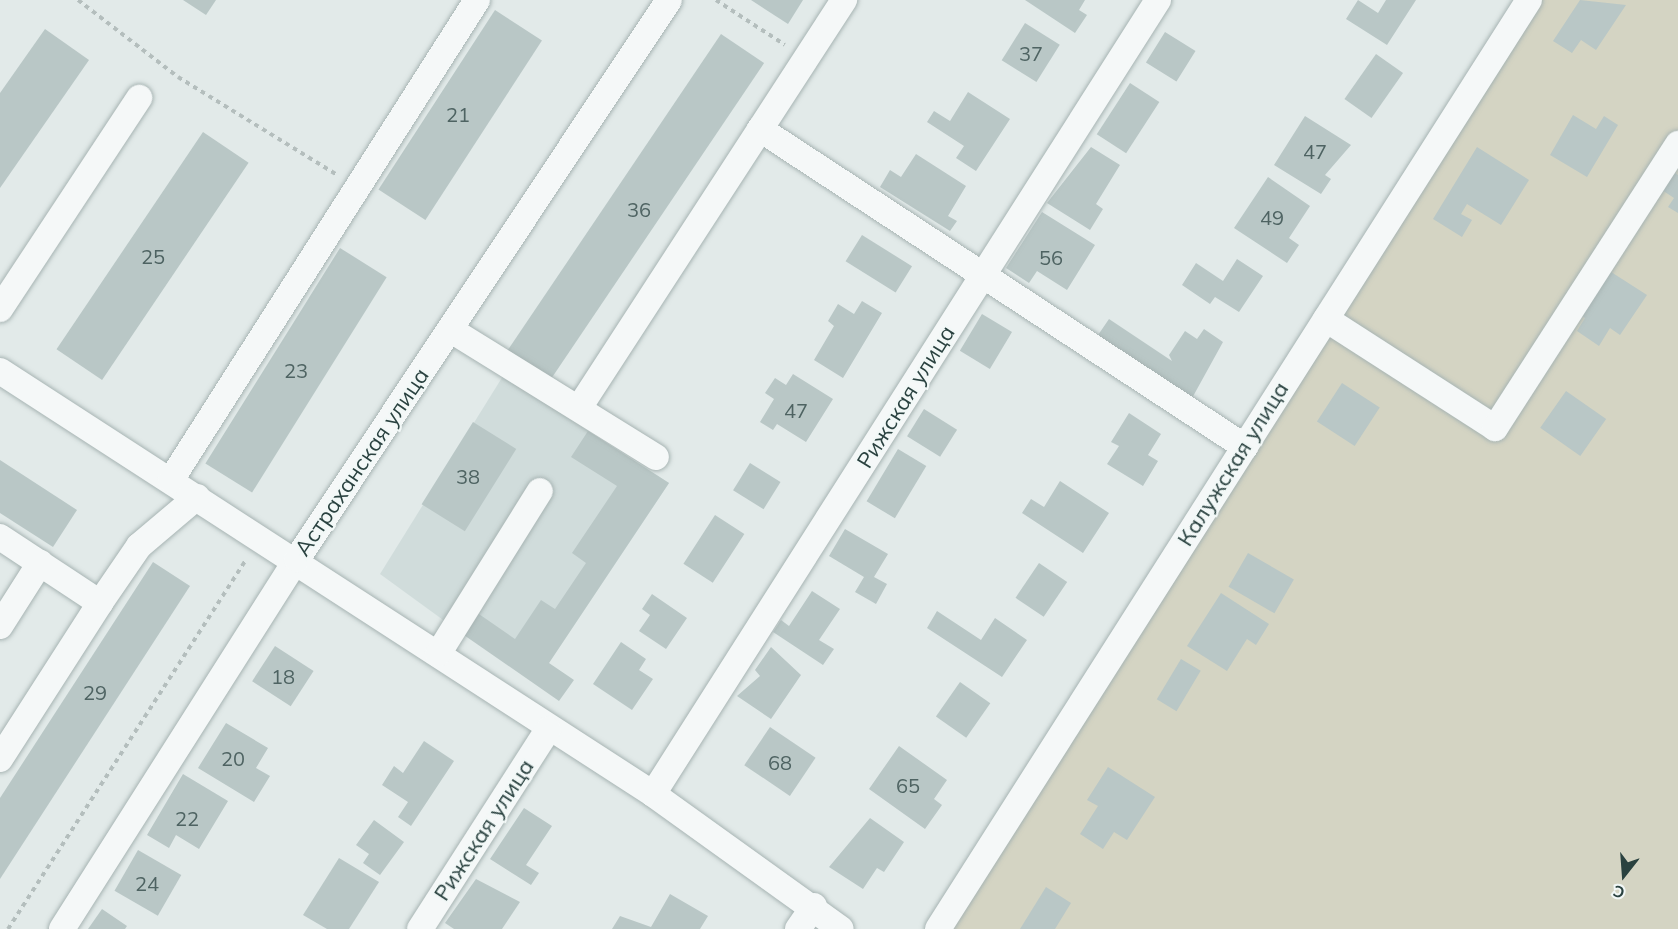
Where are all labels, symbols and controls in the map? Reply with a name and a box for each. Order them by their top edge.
house number: 37 [1019,41,1043,65]
house number: 21 [446,102,470,126]
house number: 47 [1303,139,1327,163]
house number: 36 [627,197,651,221]
house number: 49 [1260,205,1284,229]
house number: 25 [141,244,165,268]
house number: 56 [1039,245,1063,269]
street label: Рижская улица [852,321,960,473]
house number: 23 [284,358,308,382]
street label: Астраханская улица [289,363,435,561]
street label: Калужская улица [1172,377,1294,551]
house number: 47 [784,398,808,422]
house number: 38 [456,464,480,488]
house number: 18 [271,664,295,688]
house number: 29 [83,680,107,704]
house number: 20 [221,746,245,770]
house number: 68 [768,750,792,774]
street label: Рижская улица [428,754,540,906]
house number: 65 [896,773,920,797]
house number: 22 [175,806,199,830]
north arrow [1594,845,1654,905]
house number: 24 [135,871,159,895]
text: С [1611,881,1627,903]

